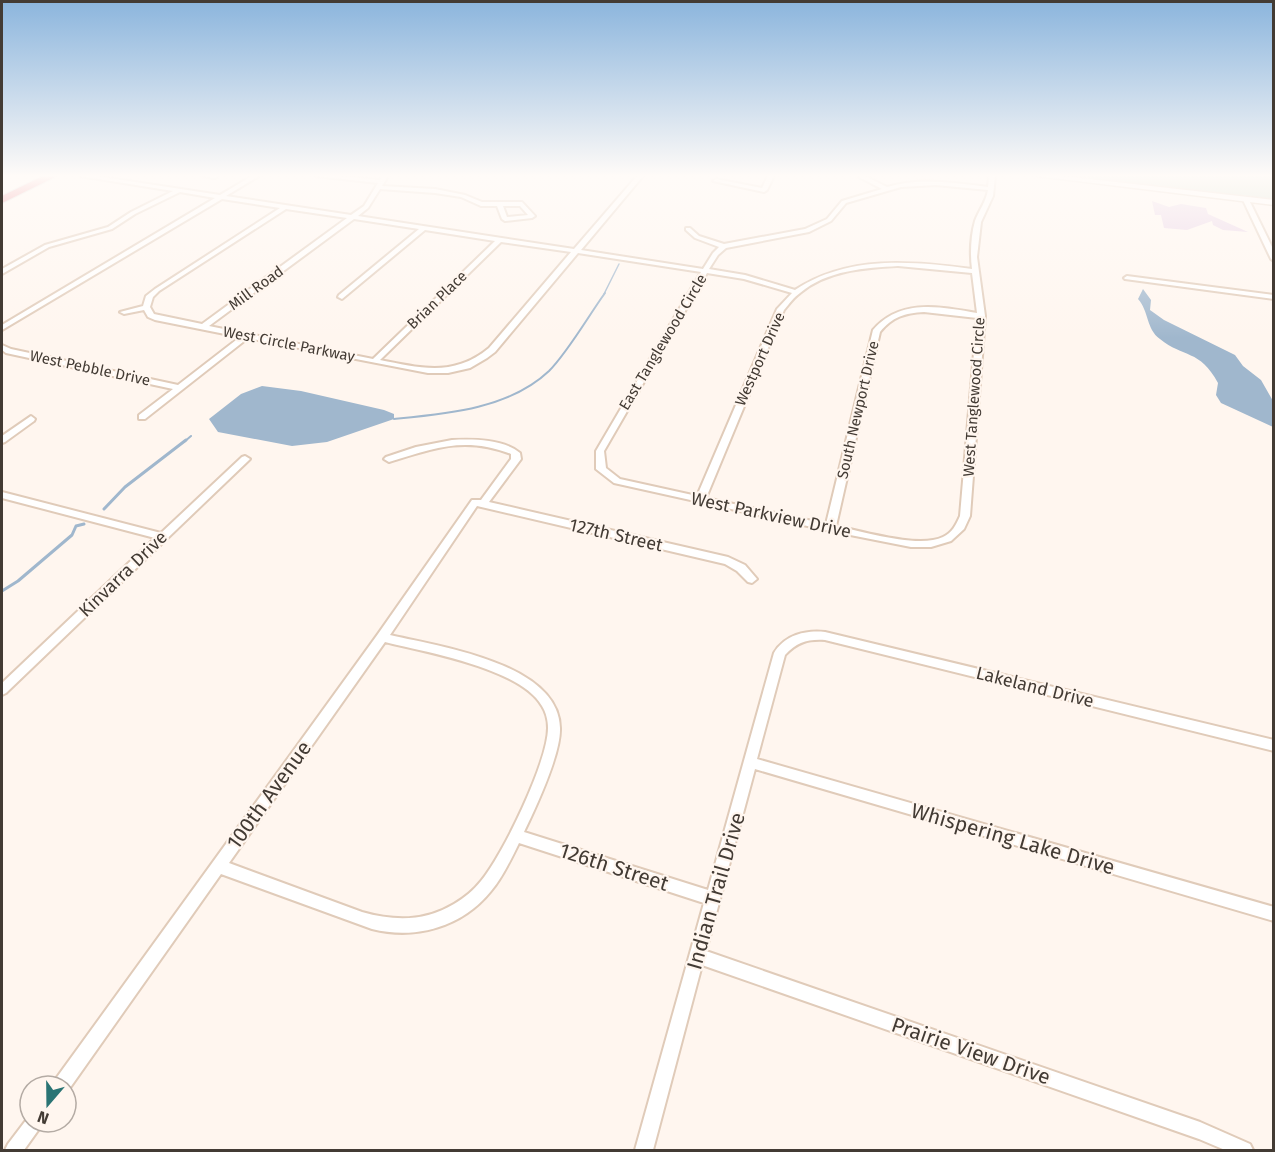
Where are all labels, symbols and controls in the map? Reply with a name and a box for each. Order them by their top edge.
street label: Mill Road [225,262,287,314]
street label: Brian Place [403,267,471,333]
street label: East Tanglewood Circle [615,271,711,413]
street label: Westport Drive [731,309,789,409]
street label: West Tanglewood Circle [959,317,989,477]
street label: West Circle Parkway [222,322,357,366]
street label: South Newport Drive [833,339,883,481]
street label: West Pebble Drive [28,346,152,390]
street label: West Parkview Drive [689,487,853,543]
street label: 127th Street [567,514,665,557]
street label: Kinvarra Drive [74,526,172,622]
street label: Lakeland Drive [974,662,1096,712]
street label: 100th Avenue [221,736,317,854]
street label: Whispering Lake Drive [908,797,1118,881]
street label: Indian Trail Drive [681,809,751,973]
street label: 126th Street [556,837,672,897]
street label: Prairie View Drive [888,1012,1054,1090]
north arrow [18,1074,78,1134]
text: N [35,1107,51,1128]

